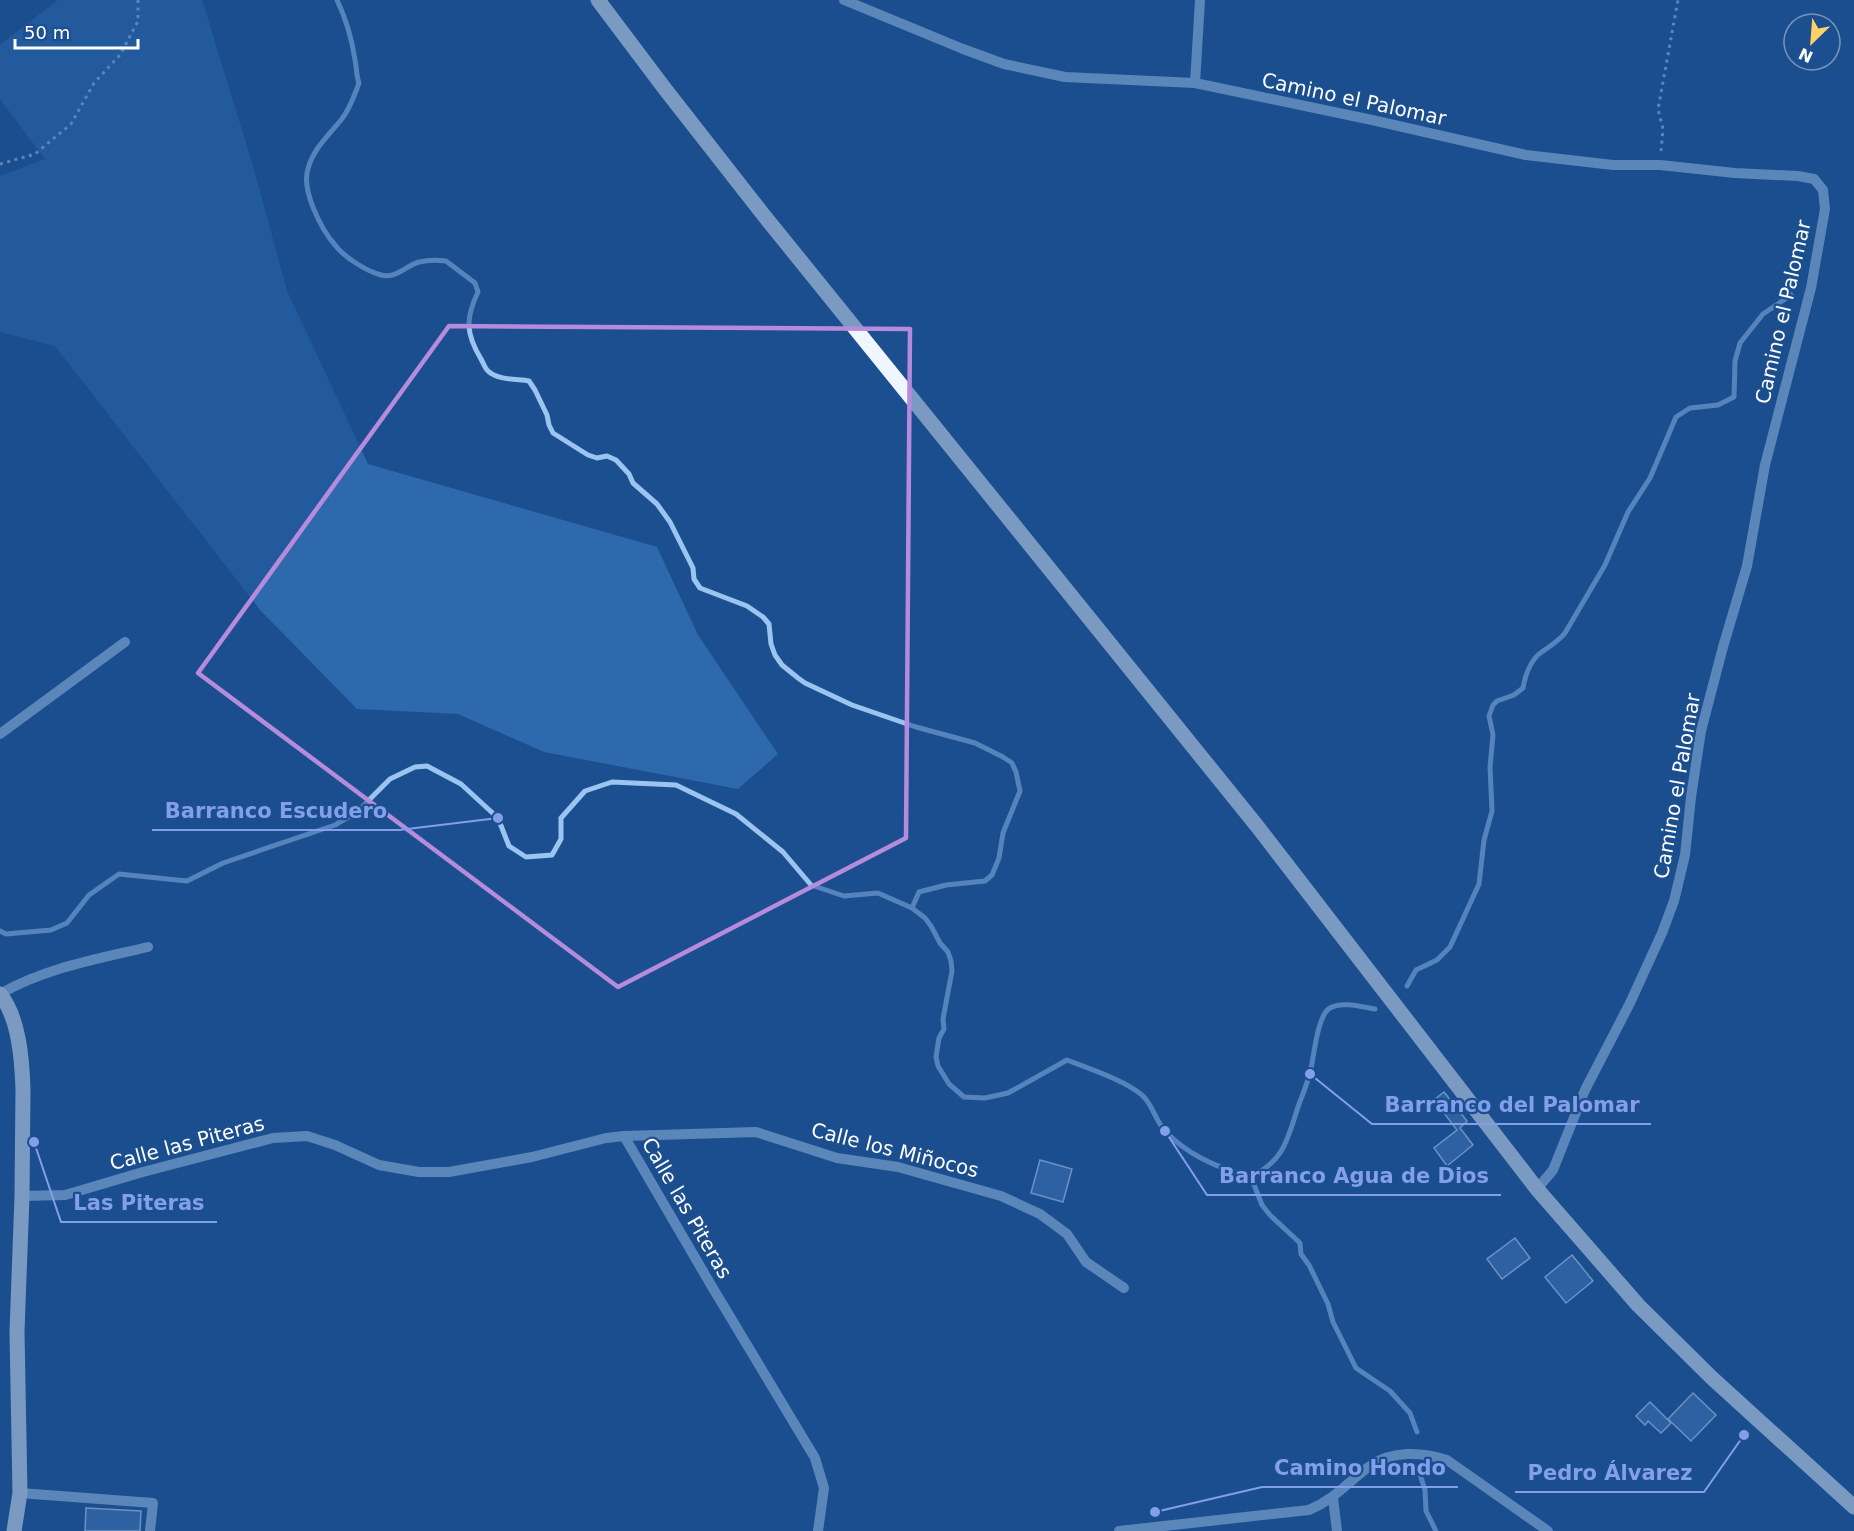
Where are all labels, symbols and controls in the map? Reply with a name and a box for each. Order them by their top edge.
scale bar [15,12,138,50]
north arrow [1782,12,1842,72]
text: 50 m [24,22,70,43]
text: N [1796,44,1816,67]
street label: Camino el Palomar [1260,68,1449,130]
street label: Camino el Palomar [1750,217,1816,406]
street label: Camino el Palomar [1649,691,1705,881]
callout: Barranco Escudero [152,791,399,830]
text: Barranco Escudero [165,799,387,823]
callout: Barranco del Palomar [1372,1085,1651,1124]
text: Barranco del Palomar [1384,1093,1640,1117]
street label: Calle las Piteras [107,1111,267,1175]
street label: Calle los Miñocos [809,1118,981,1182]
street label: Calle las Piteras [637,1133,737,1283]
callout: Barranco Agua de Dios [1207,1156,1501,1195]
text: Barranco Agua de Dios [1219,1164,1489,1188]
callout: Las Piteras [61,1183,217,1222]
text: Las Piteras [73,1191,205,1215]
callout: Camino Hondo [1262,1448,1458,1487]
callout: Pedro Álvarez [1515,1453,1704,1492]
text: Camino Hondo [1274,1456,1446,1480]
text: Pedro Álvarez [1528,1460,1692,1485]

